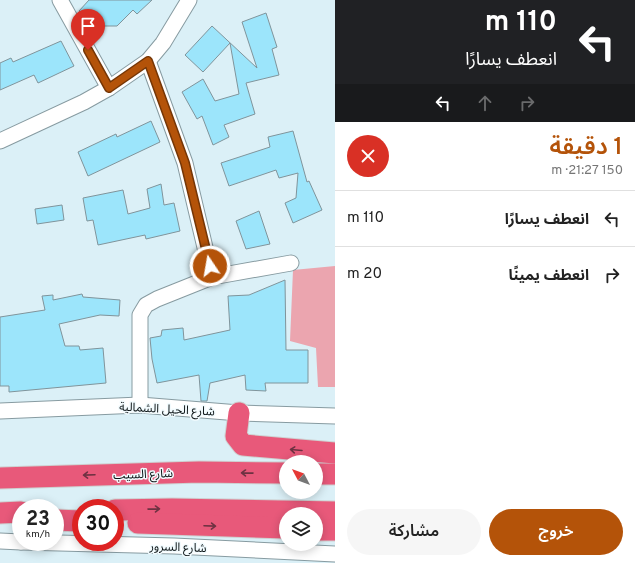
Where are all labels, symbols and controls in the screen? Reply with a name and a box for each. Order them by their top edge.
text: 110 m [485,5,557,41]
pin [71,9,105,50]
icon: arrive [77,15,99,37]
icon: left [571,16,623,68]
text: انعطف يسارًا [465,49,557,72]
icon: left [432,92,454,114]
icon: ahead [474,92,496,114]
icon: right [516,92,538,114]
text: 1 دقيقة [550,133,623,163]
button: close [347,135,389,177]
text: 150 m · 21:27 [551,163,623,179]
icon: left [601,208,623,230]
text: 110 m [347,209,384,228]
text: انعطف يسارًا [505,211,589,230]
position arrow [189,245,231,287]
icon: right [601,264,623,286]
text: 20 m [347,265,382,284]
text: انعطف يمينًا [509,267,589,286]
street label: شارع الحيل الشمالية [119,399,215,420]
one-way arrow [290,446,303,453]
north arrow [279,455,323,499]
map controls [279,455,323,551]
street label: شارع السيب [113,466,173,484]
one-way arrow [241,469,254,477]
one-way arrow [83,471,96,479]
speed limit sign: 30 [72,499,124,551]
one-way arrow [147,506,160,513]
text: 23 [26,507,50,533]
button: layers [279,507,323,551]
button: مشاركة [347,509,481,555]
button: خروج [489,509,623,555]
one-way arrow [203,522,216,529]
text: km/h [26,528,50,541]
street label: شارع السرور [148,539,207,557]

